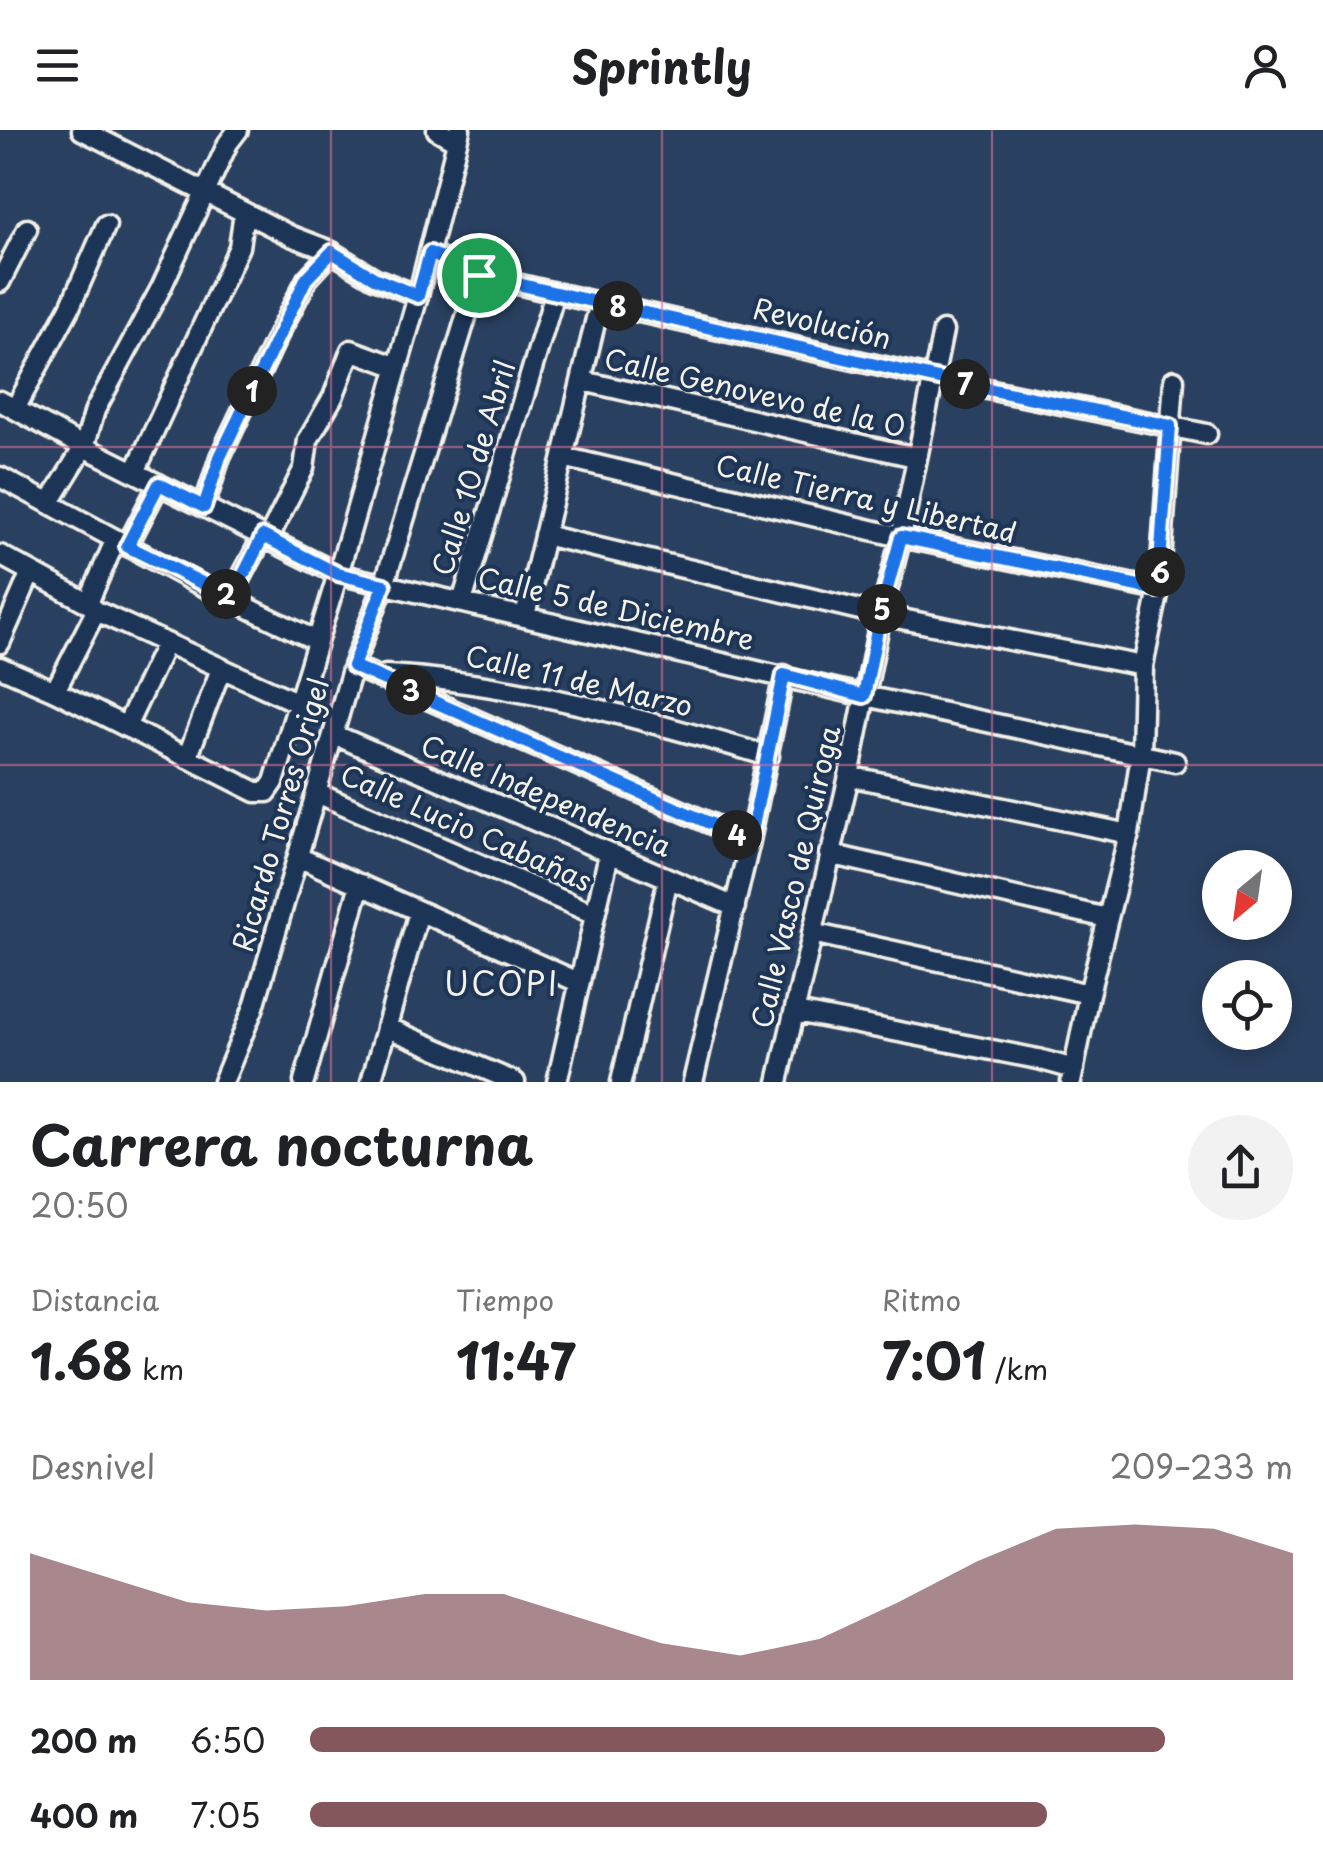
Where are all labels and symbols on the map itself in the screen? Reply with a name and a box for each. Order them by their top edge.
pin [437,233,522,318]
pin: 8 [593,281,643,331]
street label: Revolución [749,286,896,359]
street label: Calle Genovevo de la O [600,336,911,447]
street label: Calle 10 de Abril [419,355,526,580]
pin: 7 [940,359,990,409]
pin: 1 [227,366,277,416]
street label: Calle Tierra y Libertad [712,442,1021,553]
pin: 6 [1135,547,1185,597]
street label: Calle 5 de Diciembre [474,555,759,660]
pin: 2 [201,569,251,619]
pin: 5 [857,584,907,634]
street label: Calle 11 de Marzo [462,633,697,727]
pin: 3 [386,665,436,715]
street label: Ricardo Torres Origel [220,673,339,956]
street label: Calle Vasco de Quiroga [739,720,850,1032]
street label: Calle Independencia [414,722,679,867]
street label: Calle Lucio Cabañas [334,752,599,901]
pin: 4 [712,810,762,860]
north arrow [1202,850,1292,940]
district label: UCOPI [444,959,560,1007]

